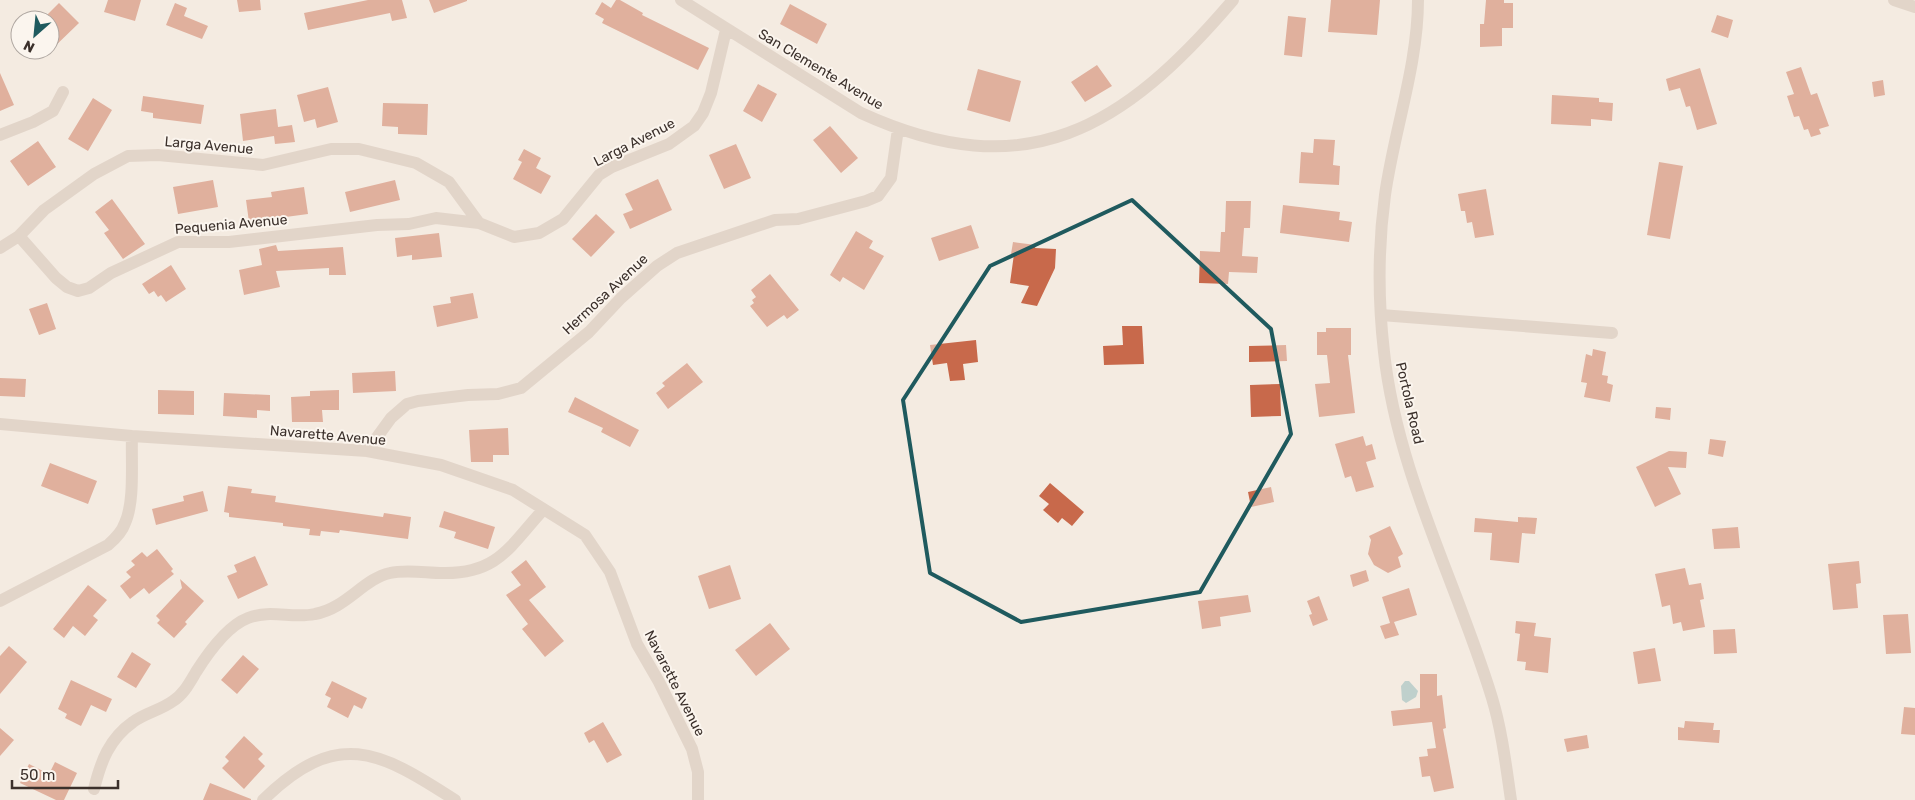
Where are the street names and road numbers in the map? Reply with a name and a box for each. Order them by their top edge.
street label: San Clemente Avenue [755,25,887,114]
street label: Larga Avenue [591,115,678,170]
street label: Larga Avenue [164,133,254,158]
street label: Pequenia Avenue [174,211,288,238]
street label: Hermosa Avenue [559,250,652,338]
street label: Portola Road [1392,361,1427,446]
street label: Navarette Avenue [269,422,387,449]
street label: Navarette Avenue [641,628,709,739]

